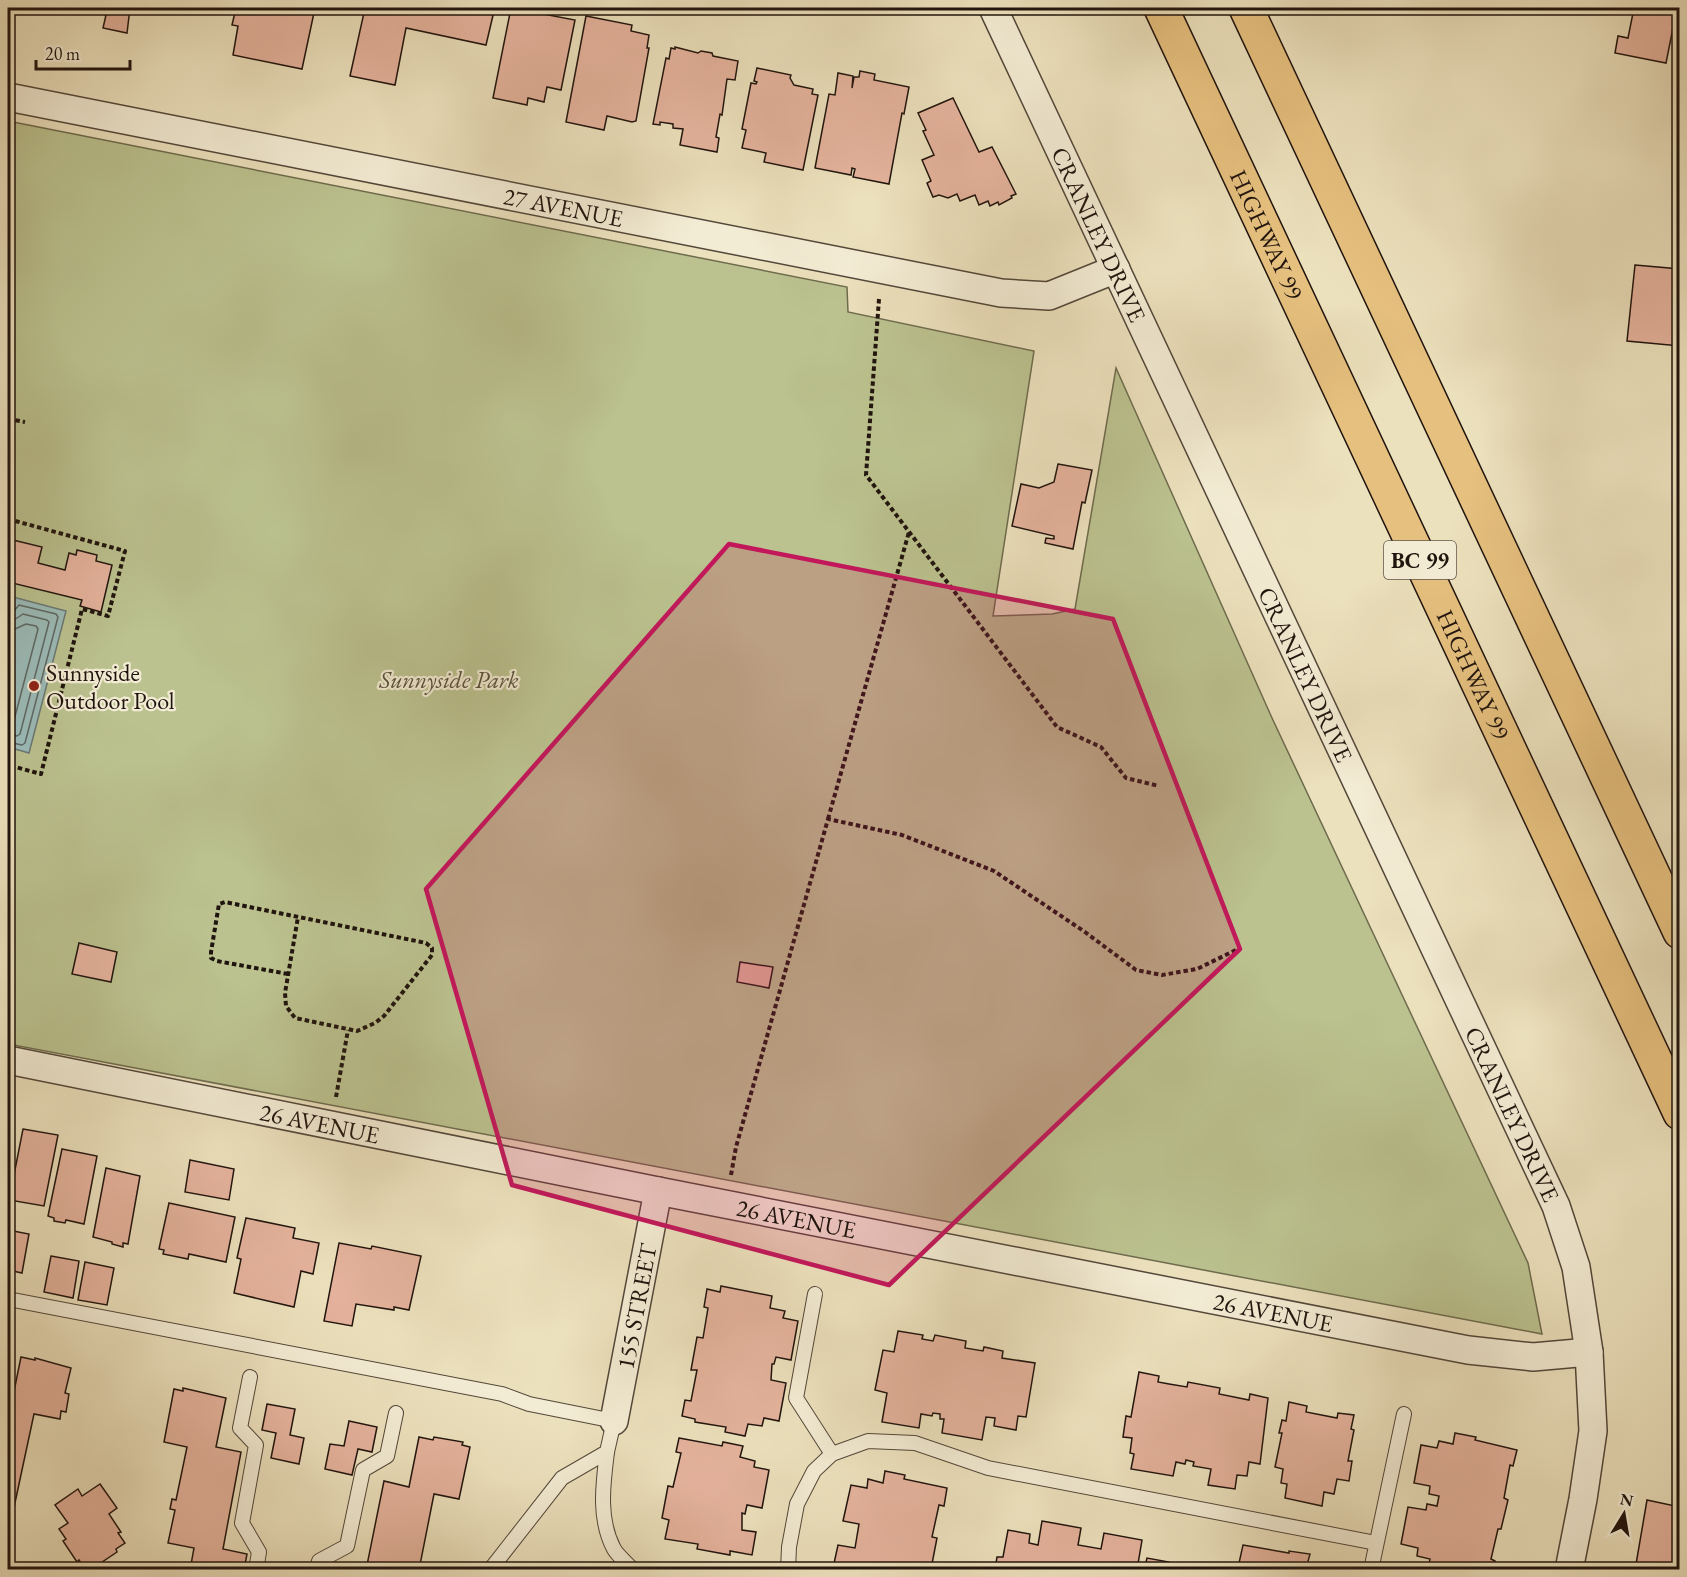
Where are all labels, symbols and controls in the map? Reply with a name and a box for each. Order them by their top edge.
scale bar [36,33,130,71]
text: 20 m [45,42,80,65]
street label: CRANLEY DRIVE [1045,142,1154,327]
street label: HIGHWAY 99 [1223,164,1311,305]
street label: 27 AVENUE [501,180,626,234]
road number: BC 99 [1384,541,1456,579]
street label: CRANLEY DRIVE [1252,581,1360,767]
street label: HIGHWAY 99 [1430,604,1518,745]
place label: Sunnyside Outdoor Pool [46,657,175,716]
park label: Sunnyside Park [378,664,519,695]
marker: Sunnyside Outdoor Pool [27,679,41,693]
street label: CRANLEY DRIVE [1458,1021,1567,1207]
street label: 26 AVENUE [257,1096,382,1150]
street label: 26 AVENUE [734,1191,859,1245]
street label: 155 STREET [609,1240,663,1371]
street label: 26 AVENUE [1211,1285,1336,1339]
north arrow [1594,1484,1654,1544]
text: N [1618,1488,1635,1511]

